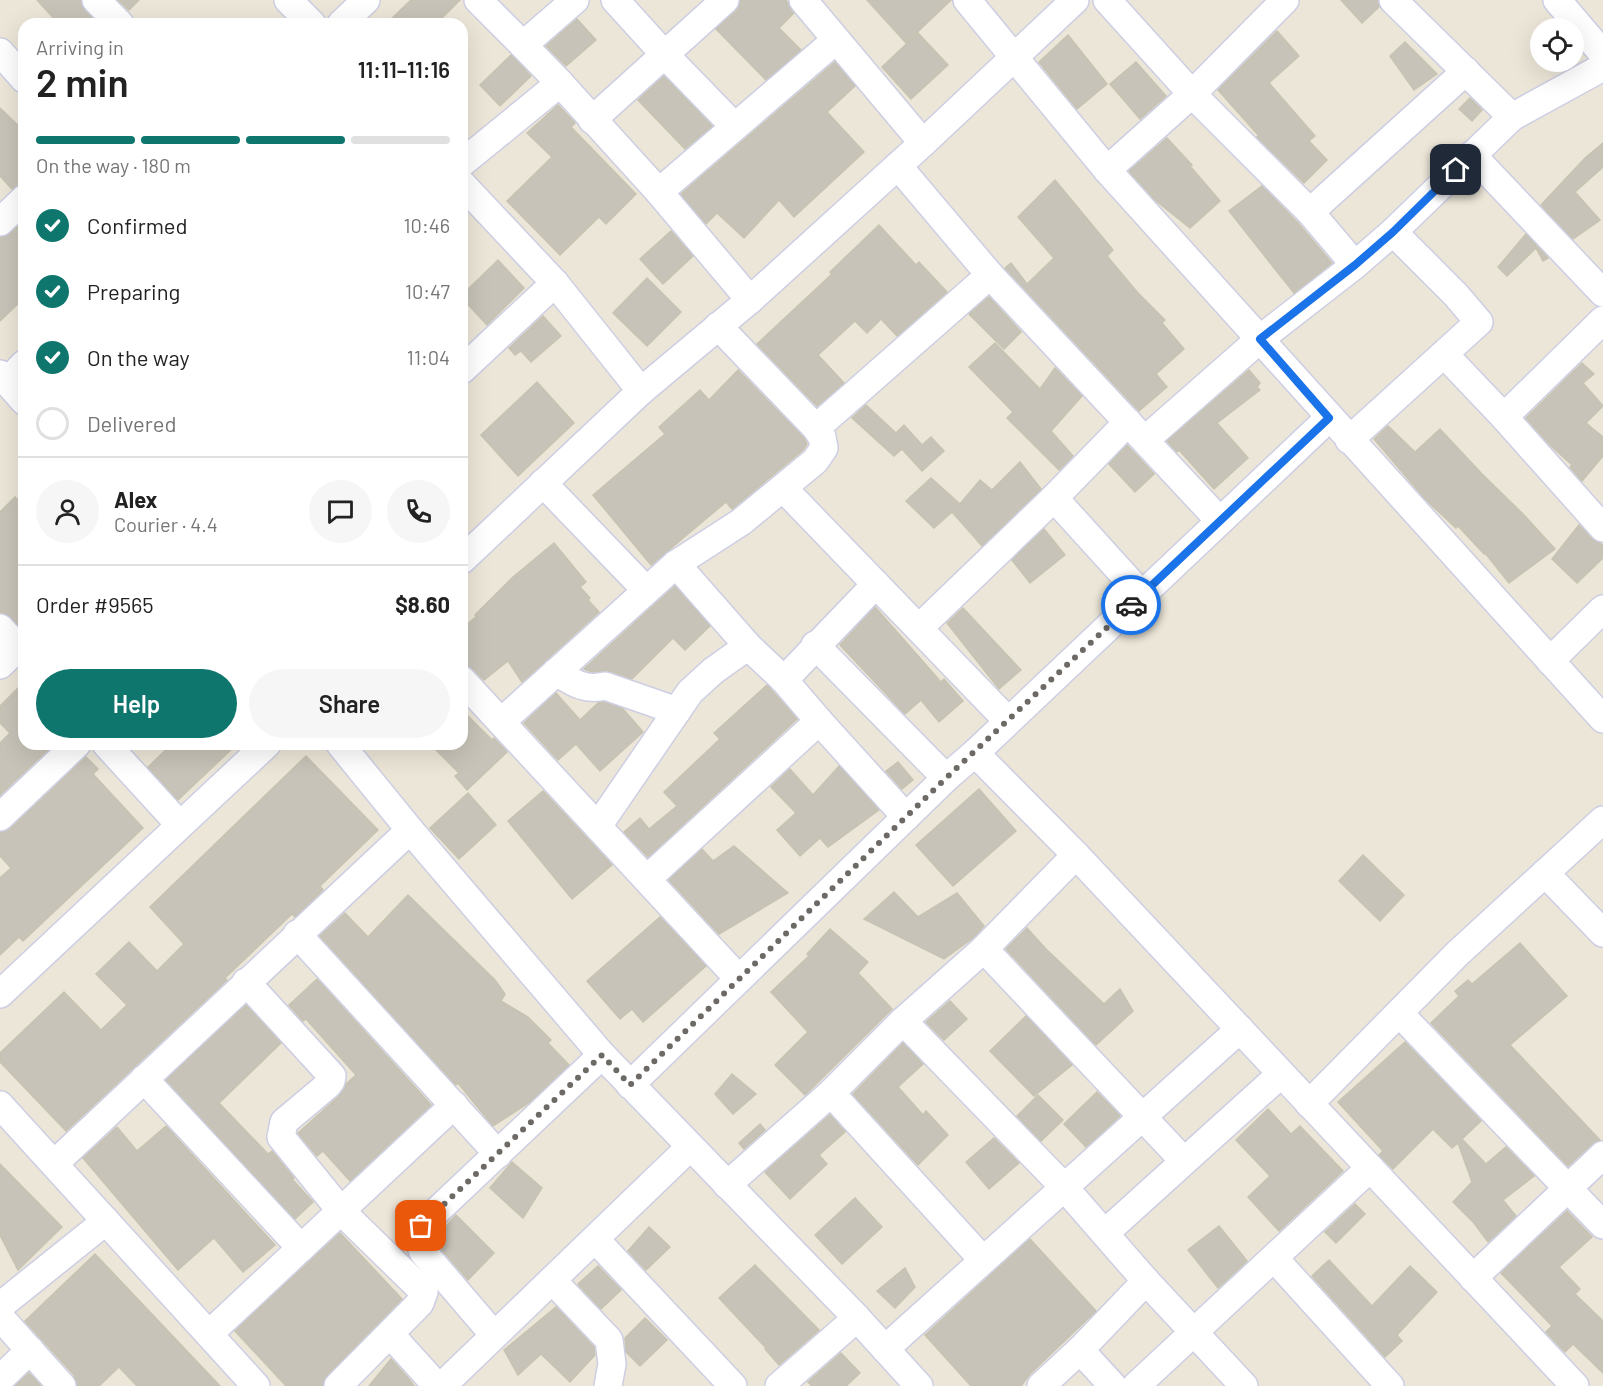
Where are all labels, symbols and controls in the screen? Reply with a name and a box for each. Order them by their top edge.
map controls [1530,18,1584,72]
button: locate [1530,18,1584,72]
text: Arriving in [36,35,124,59]
text: 11:11–11:16 [358,56,450,82]
text: 2 min [36,58,129,105]
pin [1430,144,1481,195]
text: On the way · 180 m [36,153,191,177]
icon: home [1439,153,1472,186]
icon: check [36,209,69,242]
text: Confirmed [87,212,187,238]
text: 10:46 [404,213,450,237]
icon: check [36,275,69,308]
text: Preparing [87,278,180,304]
text: 10:47 [405,279,450,303]
icon: check [36,341,69,374]
text: On the way [87,344,190,370]
text: 11:04 [407,345,450,369]
text: Delivered [87,410,176,436]
button: person [36,480,99,543]
button: chat [309,480,372,543]
button: phone [387,480,450,543]
text: Alex [114,486,157,512]
text: Courier · 4.4 [114,512,218,536]
courier [1101,575,1161,635]
icon: car [1115,589,1148,622]
text: Order #9565 [36,591,154,617]
text: $8.60 [395,591,450,617]
button: Help [36,669,237,738]
button: Share [249,669,450,738]
pin [395,1200,446,1251]
icon: bag [404,1209,437,1242]

